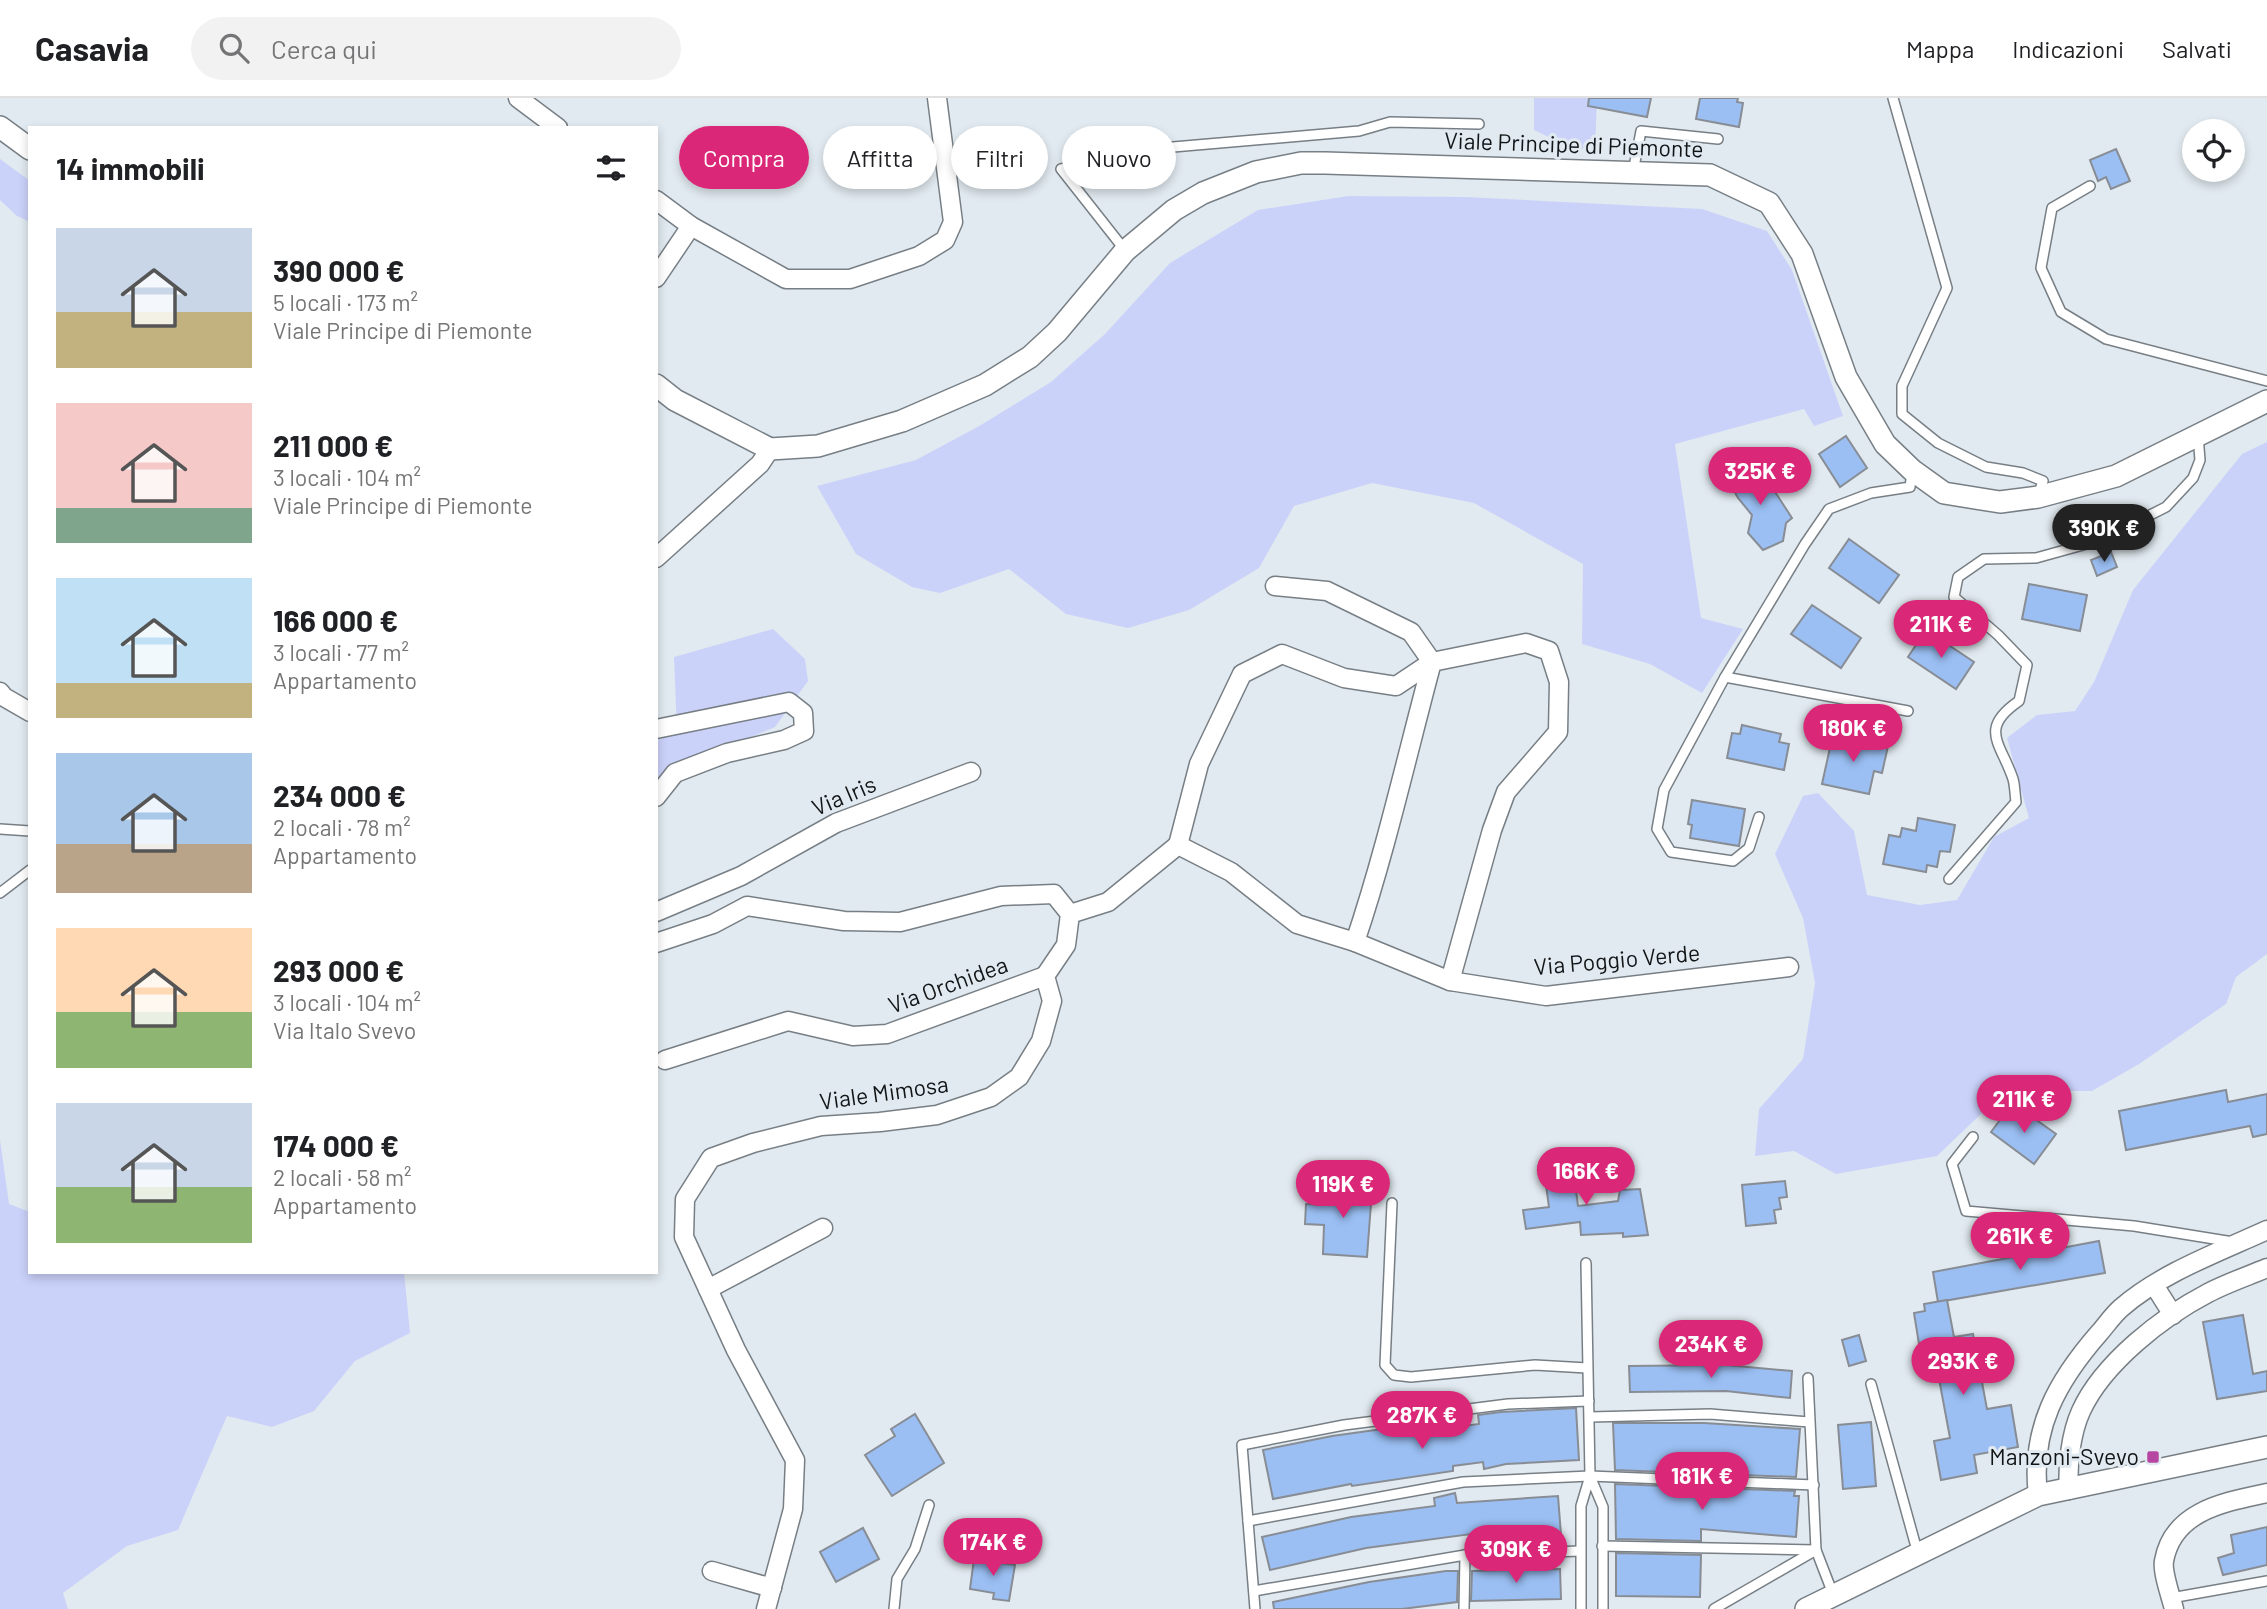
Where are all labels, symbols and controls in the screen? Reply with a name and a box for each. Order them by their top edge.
search box [191,17,681,80]
text: Casavia [35,28,149,68]
icon: search [215,29,253,67]
text: Cerca qui [271,33,377,64]
text: Mappa [1906,34,1974,63]
text: Indicazioni [2012,34,2124,63]
text: Salvati [2162,34,2232,63]
map controls [2182,119,2245,182]
button: locate [2182,119,2245,182]
street label: Viale Principe di Piemonte [1444,125,1704,163]
chip: Compra [679,126,809,189]
chip: Affitta [823,126,937,189]
chip: Filtri [951,126,1048,189]
chip: Nuovo [1062,126,1176,189]
icon: filters [592,149,630,187]
text: 14 immobili [56,150,205,186]
text: 390 000 € [273,252,405,288]
icon: home [112,256,196,340]
text: 5 locali · 173 m² [273,288,418,316]
text: Viale Principe di Piemonte [273,316,532,344]
text: 211 000 € [273,427,393,463]
icon: home [112,431,196,515]
pin: 325K € [1703,448,1817,507]
text: 325K € [1724,456,1796,484]
text: 3 locali · 104 m² [273,463,421,491]
text: Viale Principe di Piemonte [273,491,532,519]
pin: 390K € [2047,504,2161,564]
text: 390K € [2068,513,2140,541]
pin: 211K € [1884,601,1998,660]
text: 166 000 € [273,602,398,638]
icon: home [112,606,196,690]
text: 211K € [1910,609,1972,637]
text: 3 locali · 77 m² [273,638,409,666]
text: Appartamento [273,666,417,694]
pin: 180K € [1796,704,1910,764]
text: 180K € [1819,713,1887,741]
street label: Via Iris [807,769,880,821]
text: 234 000 € [273,777,406,813]
icon: home [112,781,196,865]
text: 2 locali · 78 m² [273,813,411,841]
text: Appartamento [273,841,417,869]
street label: Via Poggio Verde [1533,938,1701,980]
street label: Via Orchidea [884,950,1011,1019]
text: 293 000 € [273,952,404,988]
icon: home [112,956,196,1040]
text: 3 locali · 104 m² [273,988,421,1016]
text: Via Italo Svevo [273,1016,416,1044]
street label: Viale Mimosa [818,1069,950,1115]
pin: 211K € [1967,1076,2081,1135]
text: 211K € [1993,1084,2055,1112]
text: 174 000 € [273,1127,399,1163]
icon: home [112,1131,196,1215]
pin: 166K € [1529,1148,1643,1207]
text: 166K € [1553,1156,1619,1184]
pin: 119K € [1286,1160,1400,1220]
text: 2 locali · 58 m² [273,1163,412,1191]
text: 119K € [1312,1169,1374,1197]
text: Appartamento [273,1191,417,1219]
pin: 261K € [1963,1212,2077,1272]
text: 261K € [1987,1221,2053,1249]
pin: 234K € [1654,1320,1768,1380]
text: 234K € [1675,1329,1747,1357]
pin: 293K € [1906,1338,2020,1397]
text: 293K € [1927,1346,1999,1374]
pin: 287K € [1365,1392,1479,1451]
text: 287K € [1387,1400,1457,1428]
place label: Manzoni-Svevo [1989,1442,2139,1470]
marker: Manzoni-Svevo [2145,1449,2161,1465]
pin: 181K € [1645,1452,1759,1512]
text: 181K € [1671,1461,1733,1489]
pin: 174K € [936,1518,1050,1578]
pin: 309K € [1459,1526,1573,1585]
text: 174K € [959,1527,1027,1555]
text: 309K € [1480,1534,1552,1562]

